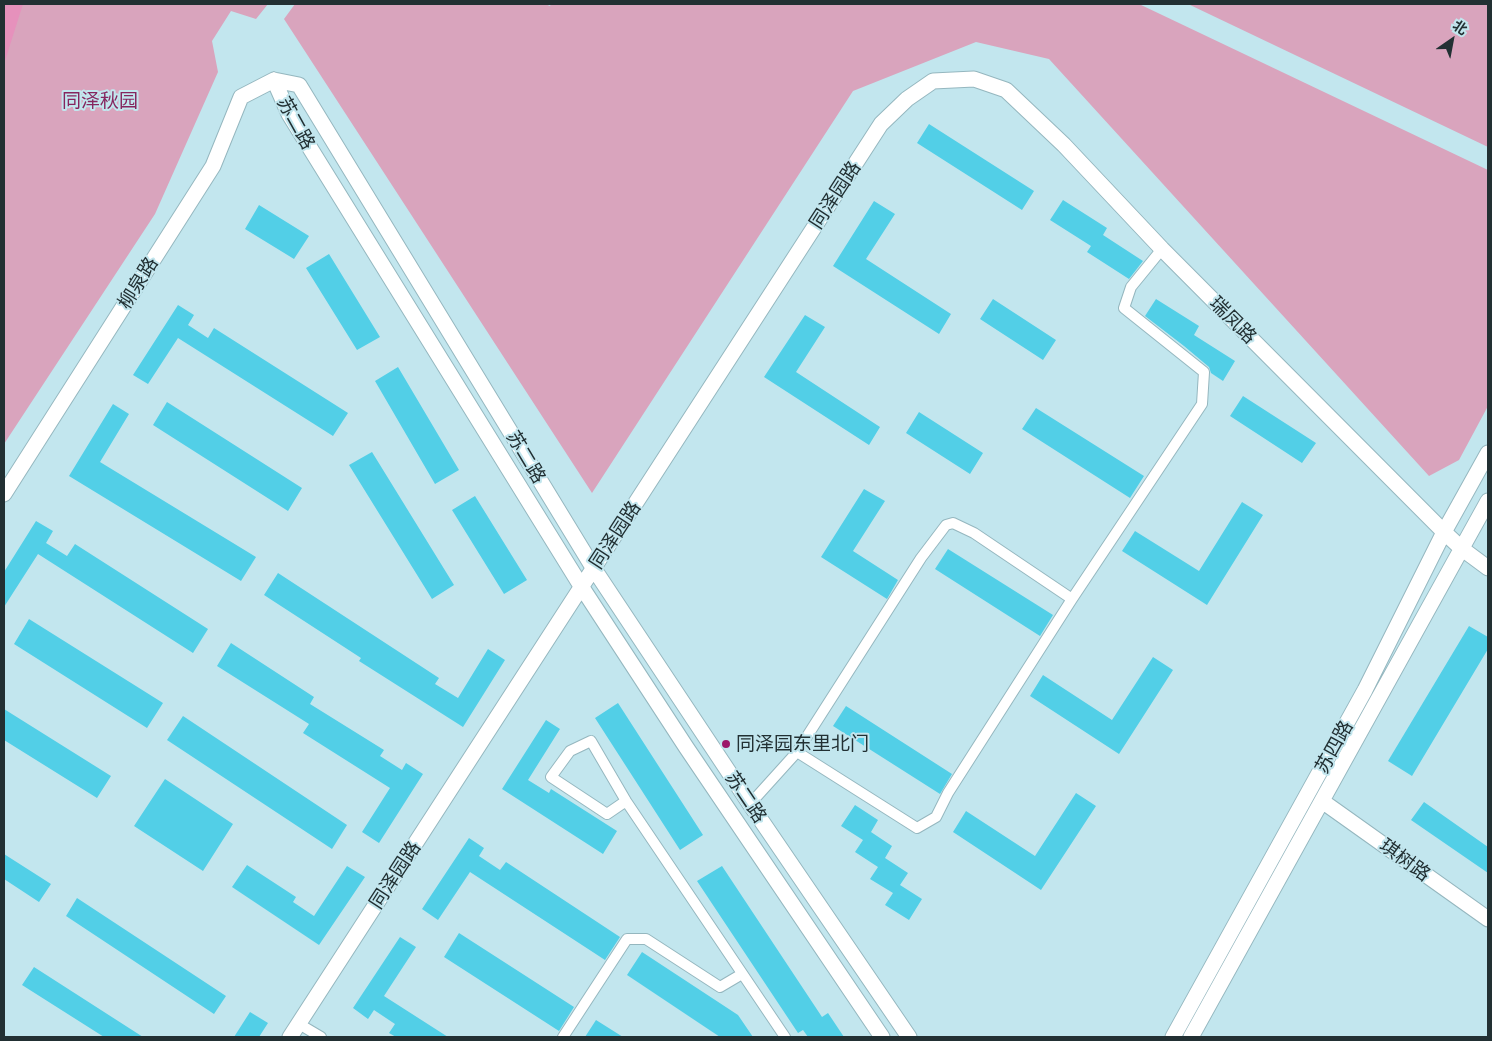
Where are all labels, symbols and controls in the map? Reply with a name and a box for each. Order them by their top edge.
north arrow [1427,15,1477,65]
text: 北 [1450,16,1471,38]
park label: 同泽秋园 [62,90,138,112]
street label: 苏二路 [272,93,320,153]
street label: 同泽园路 [805,157,865,233]
street label: 柳泉路 [113,253,163,313]
street label: 瑞凤路 [1205,292,1261,348]
street label: 苏二路 [502,427,550,487]
street label: 同泽园路 [585,497,645,573]
street label: 苏四路 [1310,717,1358,777]
place label: 同泽园东里北门 [736,733,869,755]
marker: 同泽园东里北门 [720,738,732,750]
street label: 苏二路 [721,767,771,827]
street label: 琪树路 [1375,834,1435,886]
street label: 同泽园路 [365,837,425,913]

